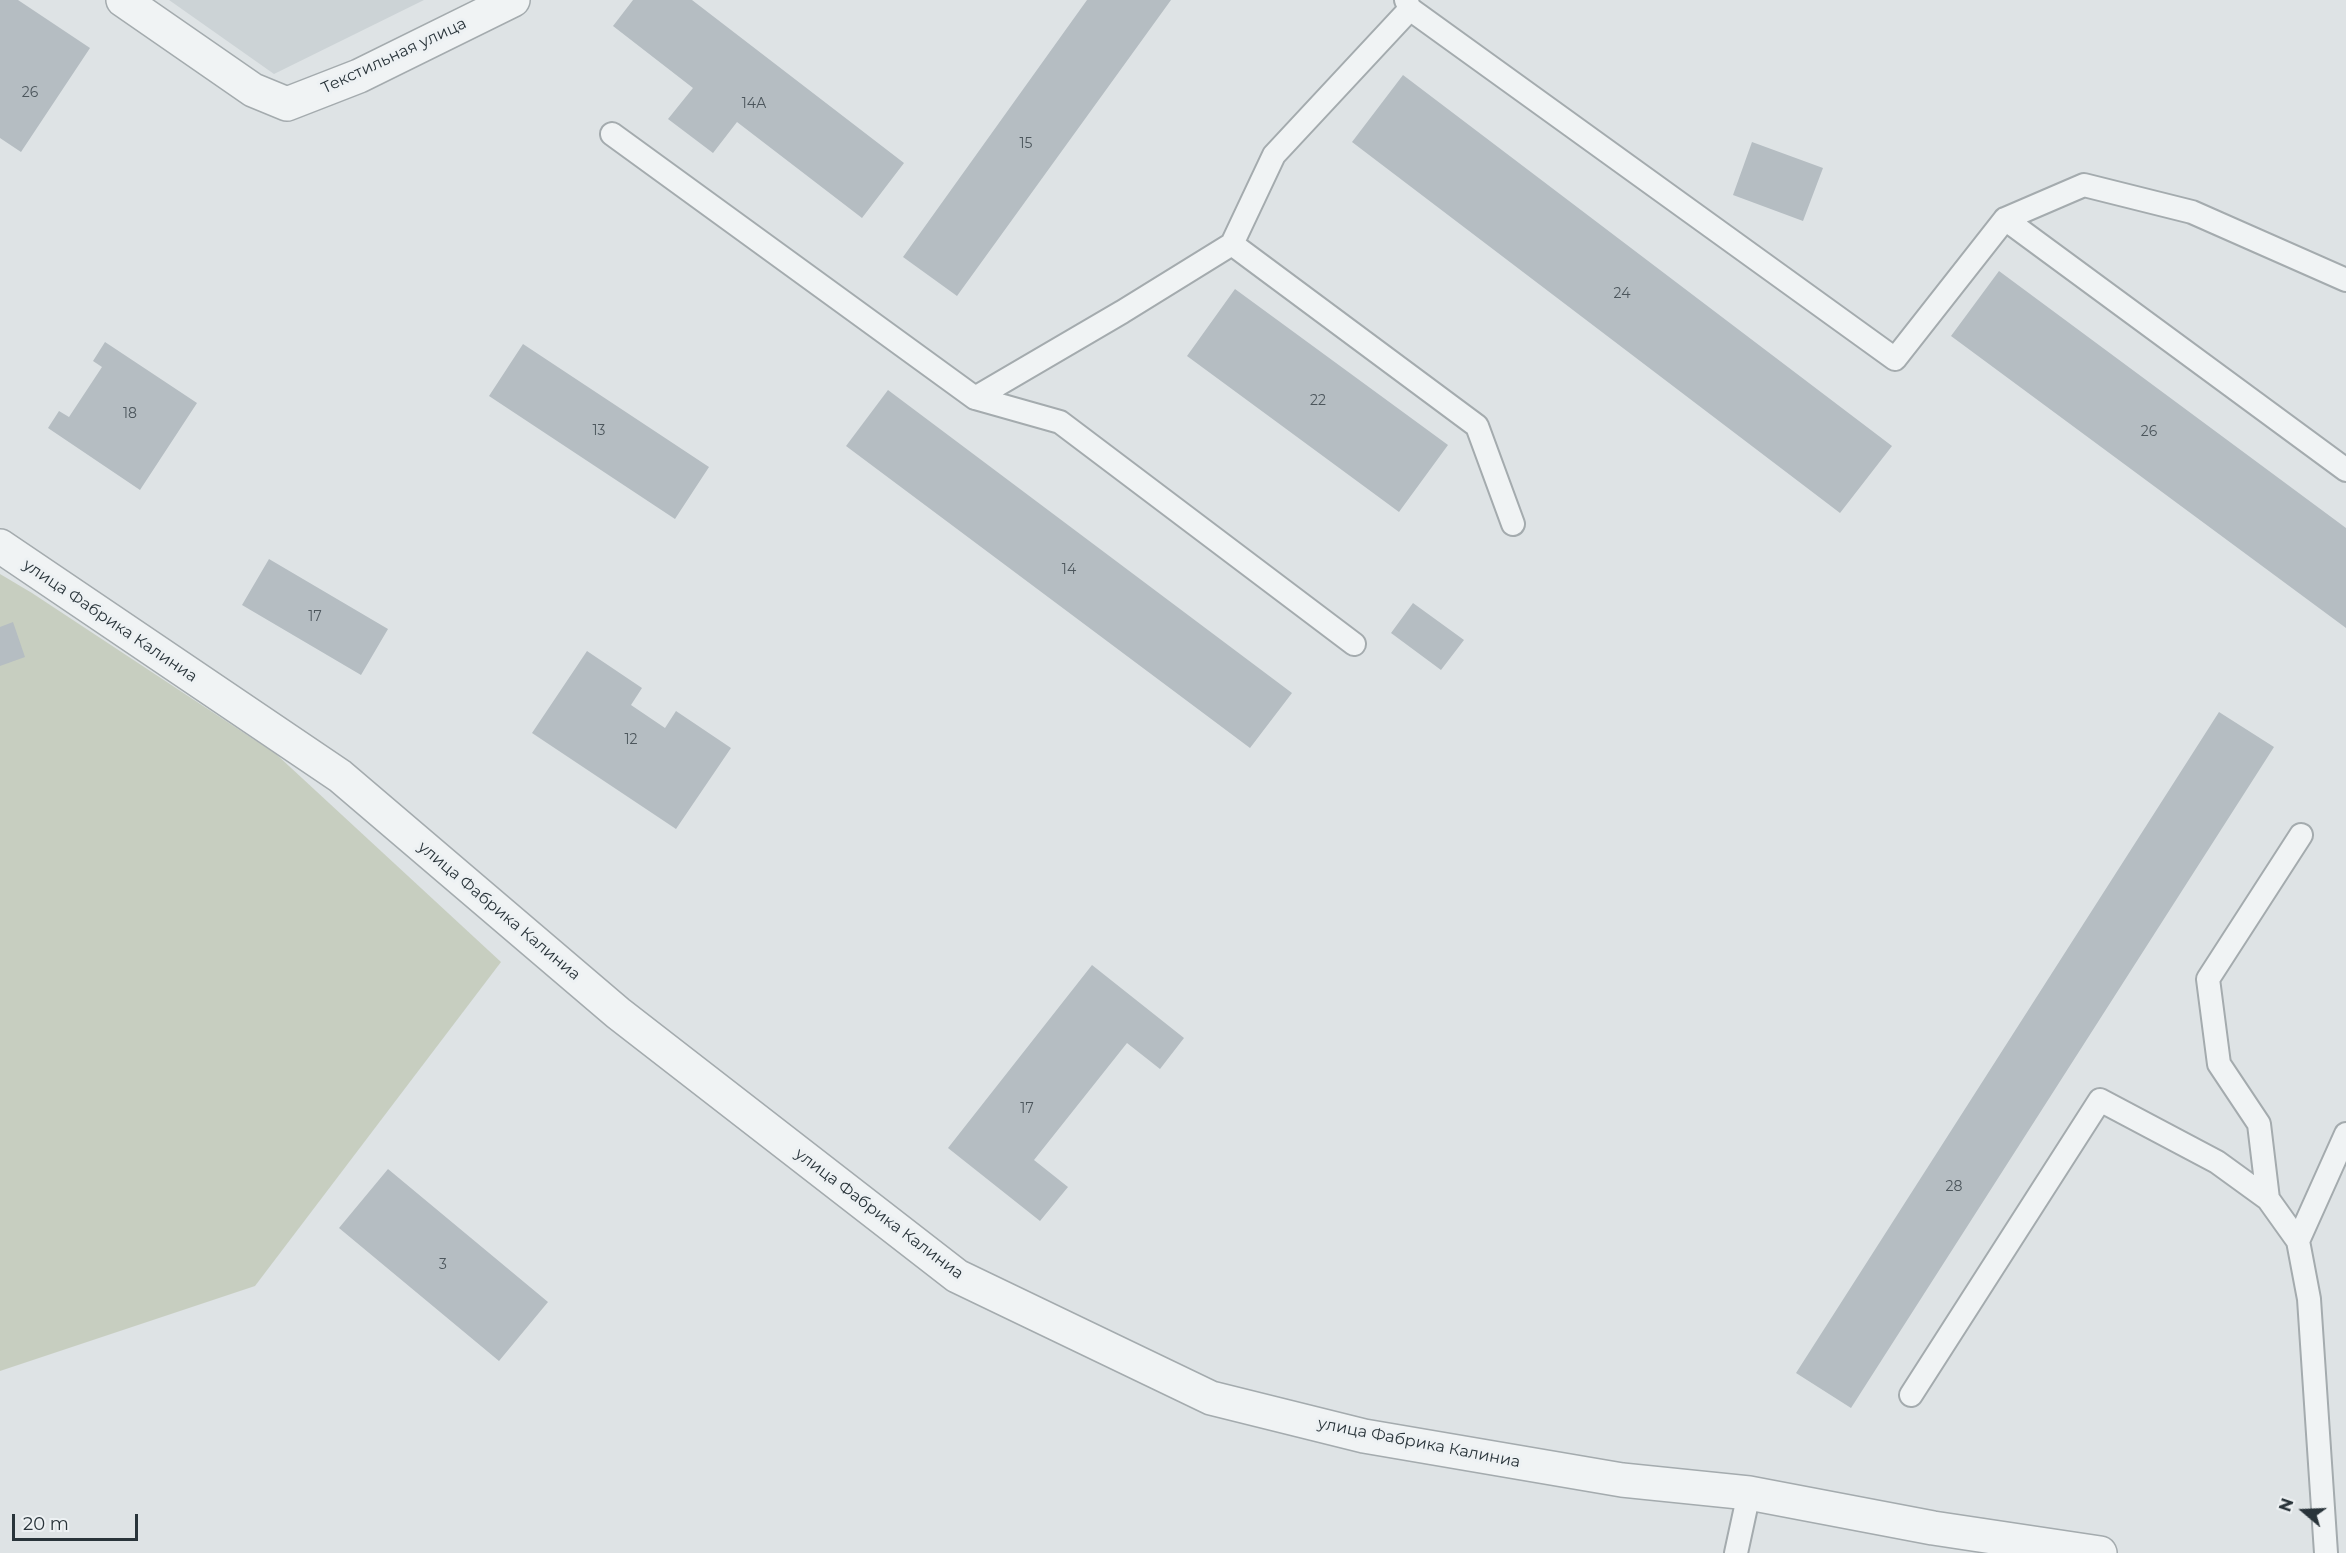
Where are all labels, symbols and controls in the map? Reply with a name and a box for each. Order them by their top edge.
street label: Текстильная улица [318,14,470,98]
house number: 26 [22,85,38,101]
house number: 14А [742,96,766,112]
house number: 15 [1020,136,1032,152]
house number: 24 [1614,286,1630,302]
house number: 22 [1310,393,1326,409]
house number: 18 [123,406,137,422]
house number: 13 [593,423,605,439]
house number: 26 [2141,424,2157,440]
street label: улица Фабрика Калиниа [19,555,201,687]
house number: 14 [1062,562,1076,578]
house number: 17 [308,609,322,625]
house number: 12 [624,732,638,748]
street label: улица Фабрика Калиниа [414,837,584,985]
house number: 17 [1020,1101,1034,1117]
street label: улица Фабрика Калиниа [791,1144,967,1284]
house number: 28 [1946,1179,1962,1195]
house number: 3 [439,1257,447,1273]
street label: улица Фабрика Калиниа [1316,1414,1522,1472]
north arrow [2274,1481,2334,1541]
text: N [2275,1496,2298,1514]
scale bar [15,1502,141,1540]
text: 20 m [23,1513,69,1535]

